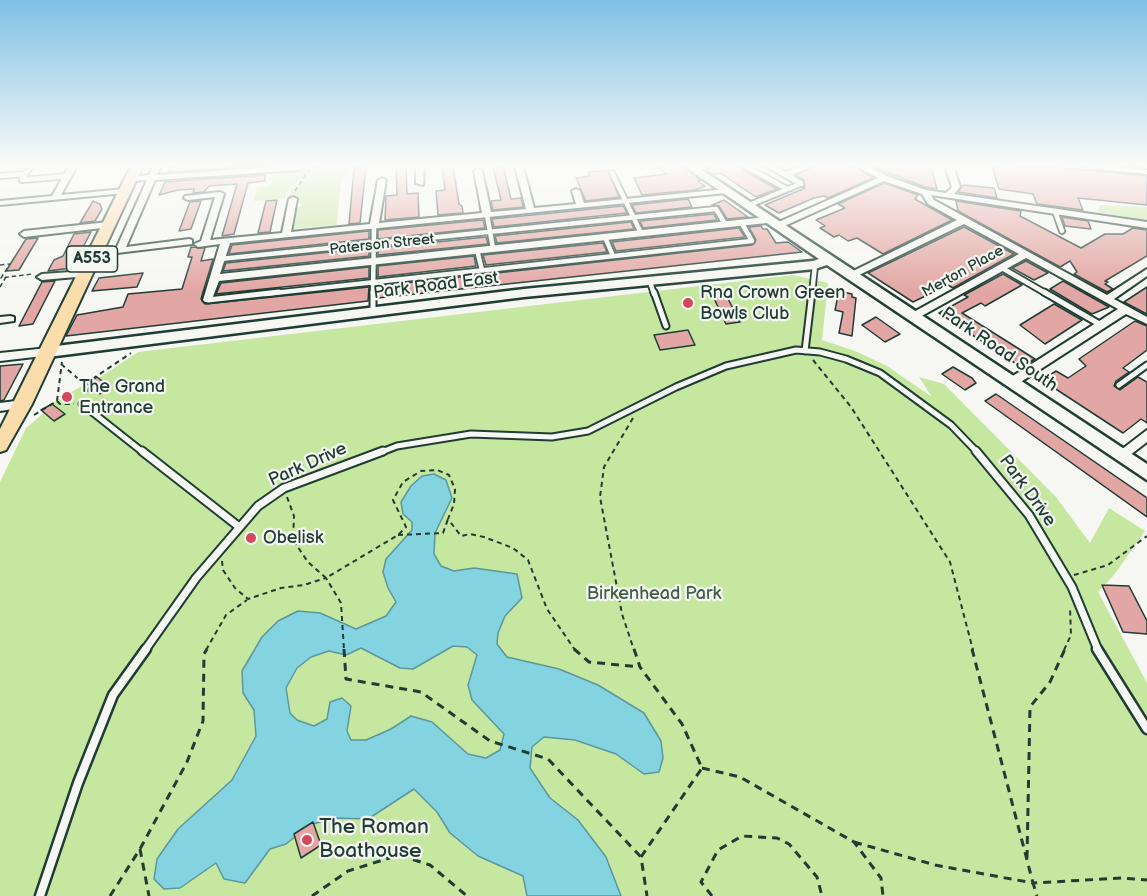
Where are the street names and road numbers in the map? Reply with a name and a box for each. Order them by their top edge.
street label: Paterson Street [329,231,435,259]
street label: Merton Place [919,242,1007,302]
road number: A553 [66,246,118,272]
street label: Park Road East [372,268,500,304]
street label: Park Road South [937,303,1061,397]
street label: Park Drive [266,438,350,492]
street label: Park Drive [994,451,1060,531]

